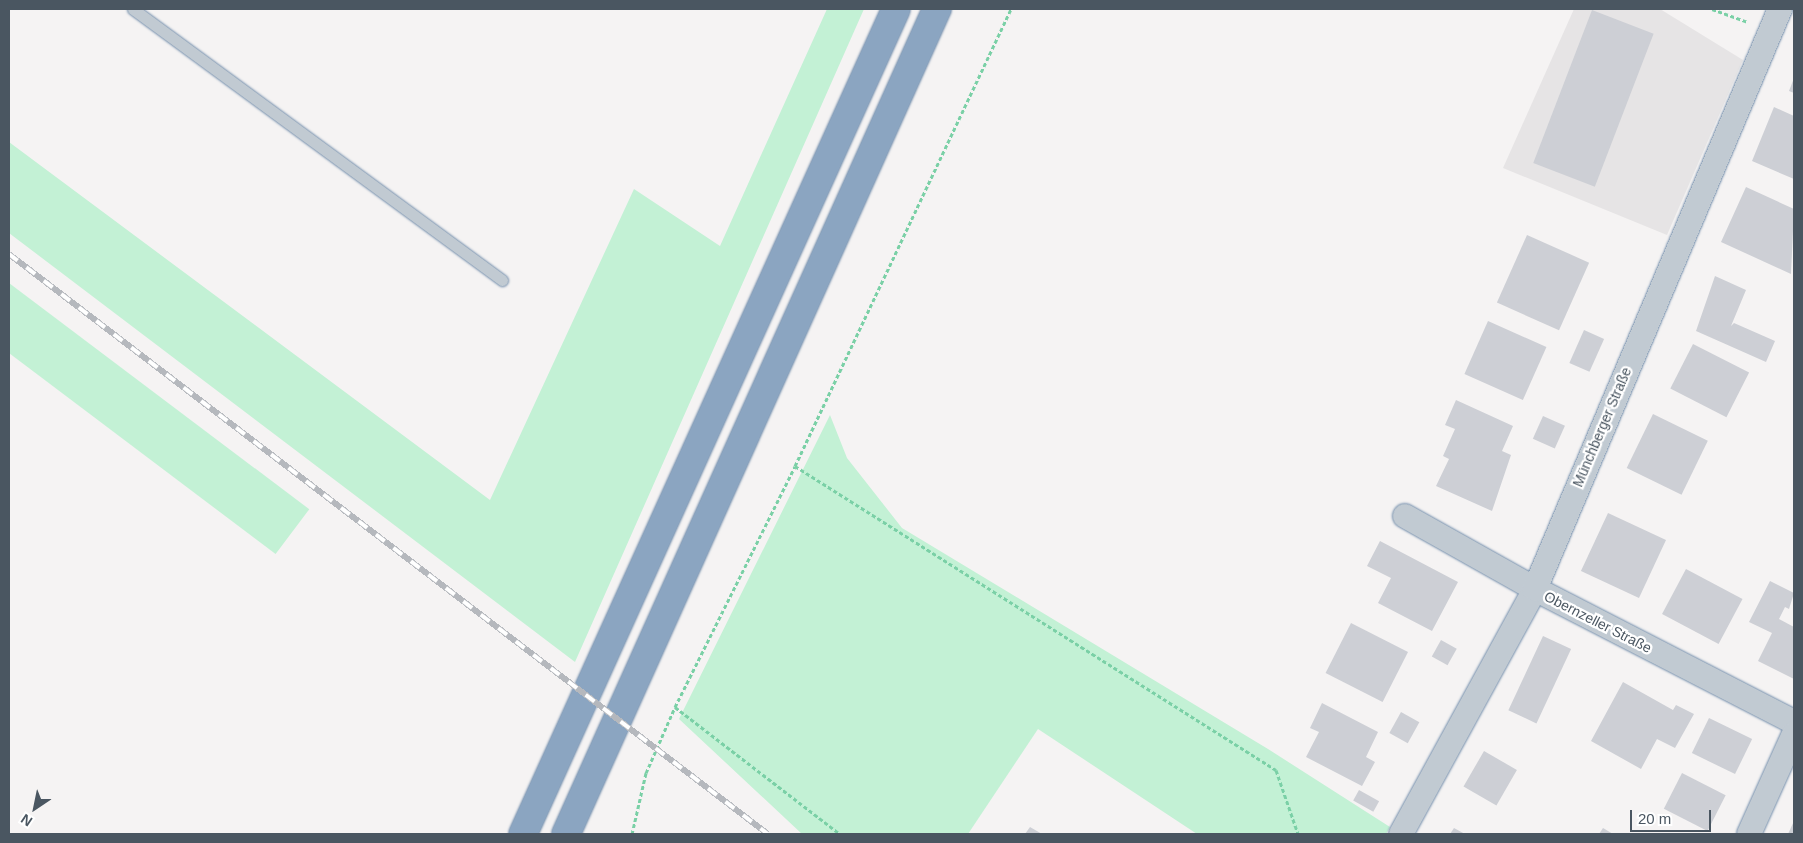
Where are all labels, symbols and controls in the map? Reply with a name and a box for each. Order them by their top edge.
street label: Münchberger Straße [1569,365,1635,489]
street label: Obernzeller Straße [1541,588,1655,656]
north arrow [10,783,60,833]
scale bar [1633,800,1714,832]
text: 20 m [1638,810,1671,827]
text: N [18,811,35,830]

